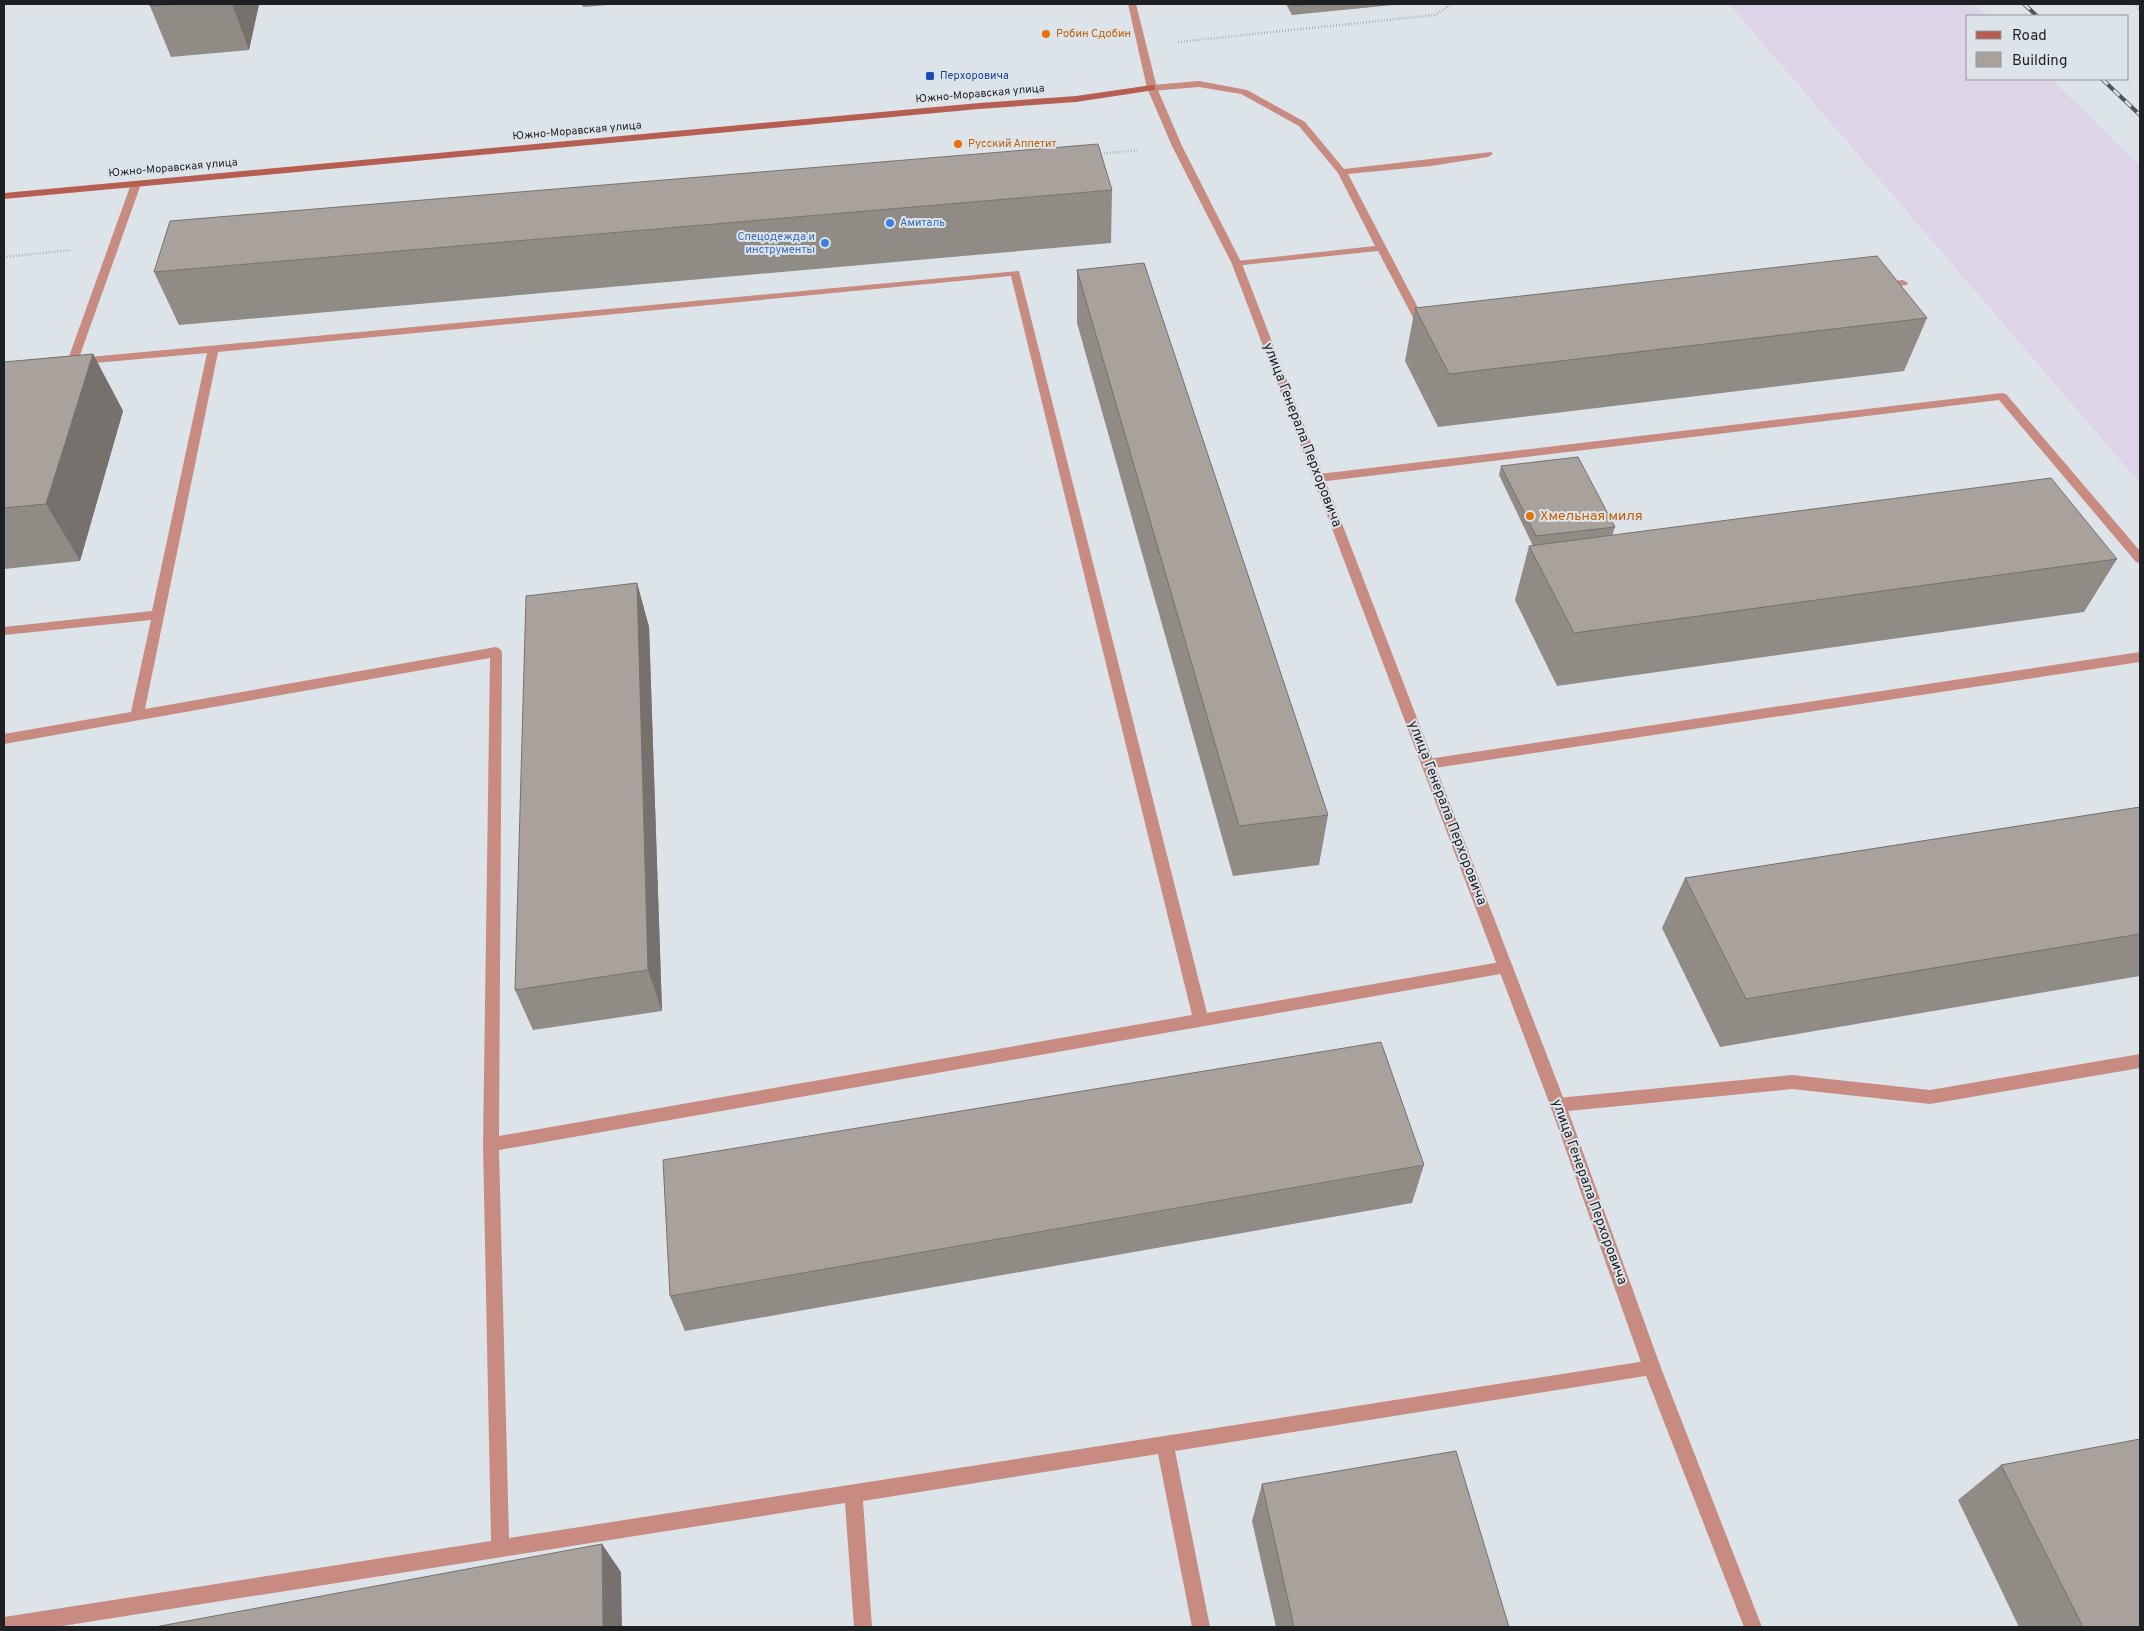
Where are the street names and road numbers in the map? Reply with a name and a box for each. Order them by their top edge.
street label: Южно-Моравская улица [915,81,1045,107]
street label: Южно-Моравская улица [512,118,642,144]
street label: Южно-Моравская улица [108,155,238,181]
street label: улица Генерала Перхоровича [1259,340,1345,530]
street label: улица Генерала Перхоровича [1404,718,1490,908]
street label: улица Генерала Перхоровича [1547,1097,1631,1287]

